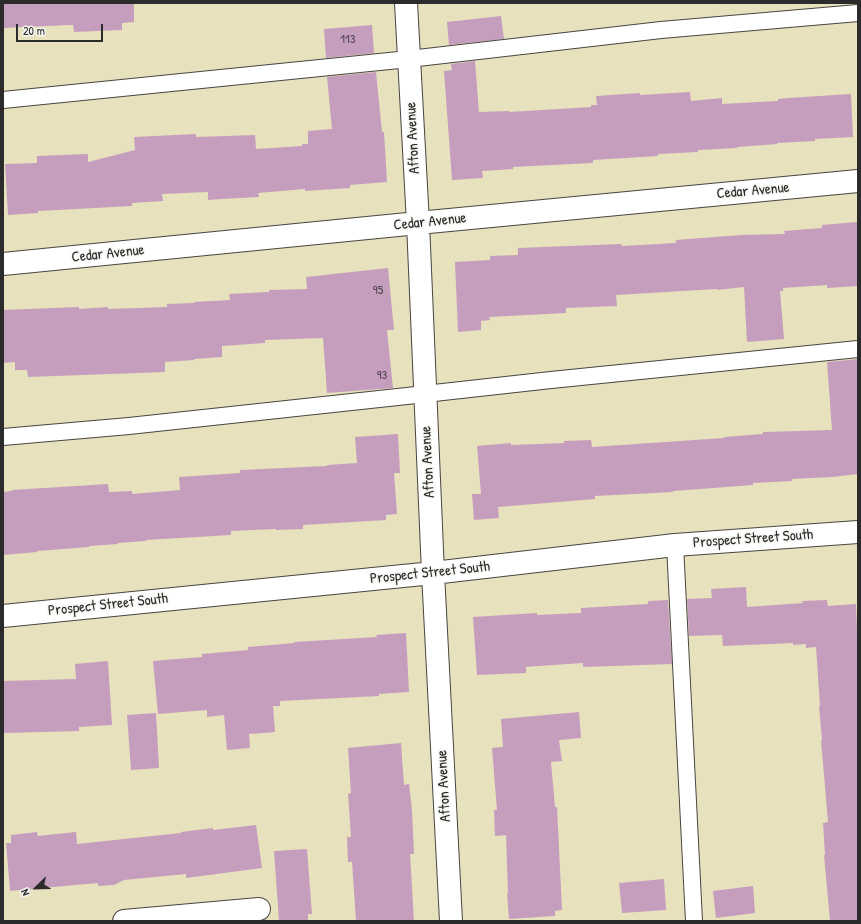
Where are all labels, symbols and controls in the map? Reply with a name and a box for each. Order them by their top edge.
scale bar [18,16,105,42]
text: 20 m [23,22,45,39]
house number: 113 [340,32,356,48]
street label: Afton Avenue [402,101,424,175]
street label: Cedar Avenue [716,179,790,203]
street label: Cedar Avenue [393,209,467,235]
street label: Cedar Avenue [71,241,145,267]
house number: 95 [373,283,383,299]
house number: 93 [377,368,387,384]
street label: Afton Avenue [417,425,439,499]
street label: Prospect Street South [692,526,814,552]
street label: Prospect Street South [369,558,491,588]
street label: Prospect Street South [47,590,169,620]
street label: Afton Avenue [433,749,455,823]
north arrow [16,868,56,908]
text: N [17,887,33,898]

